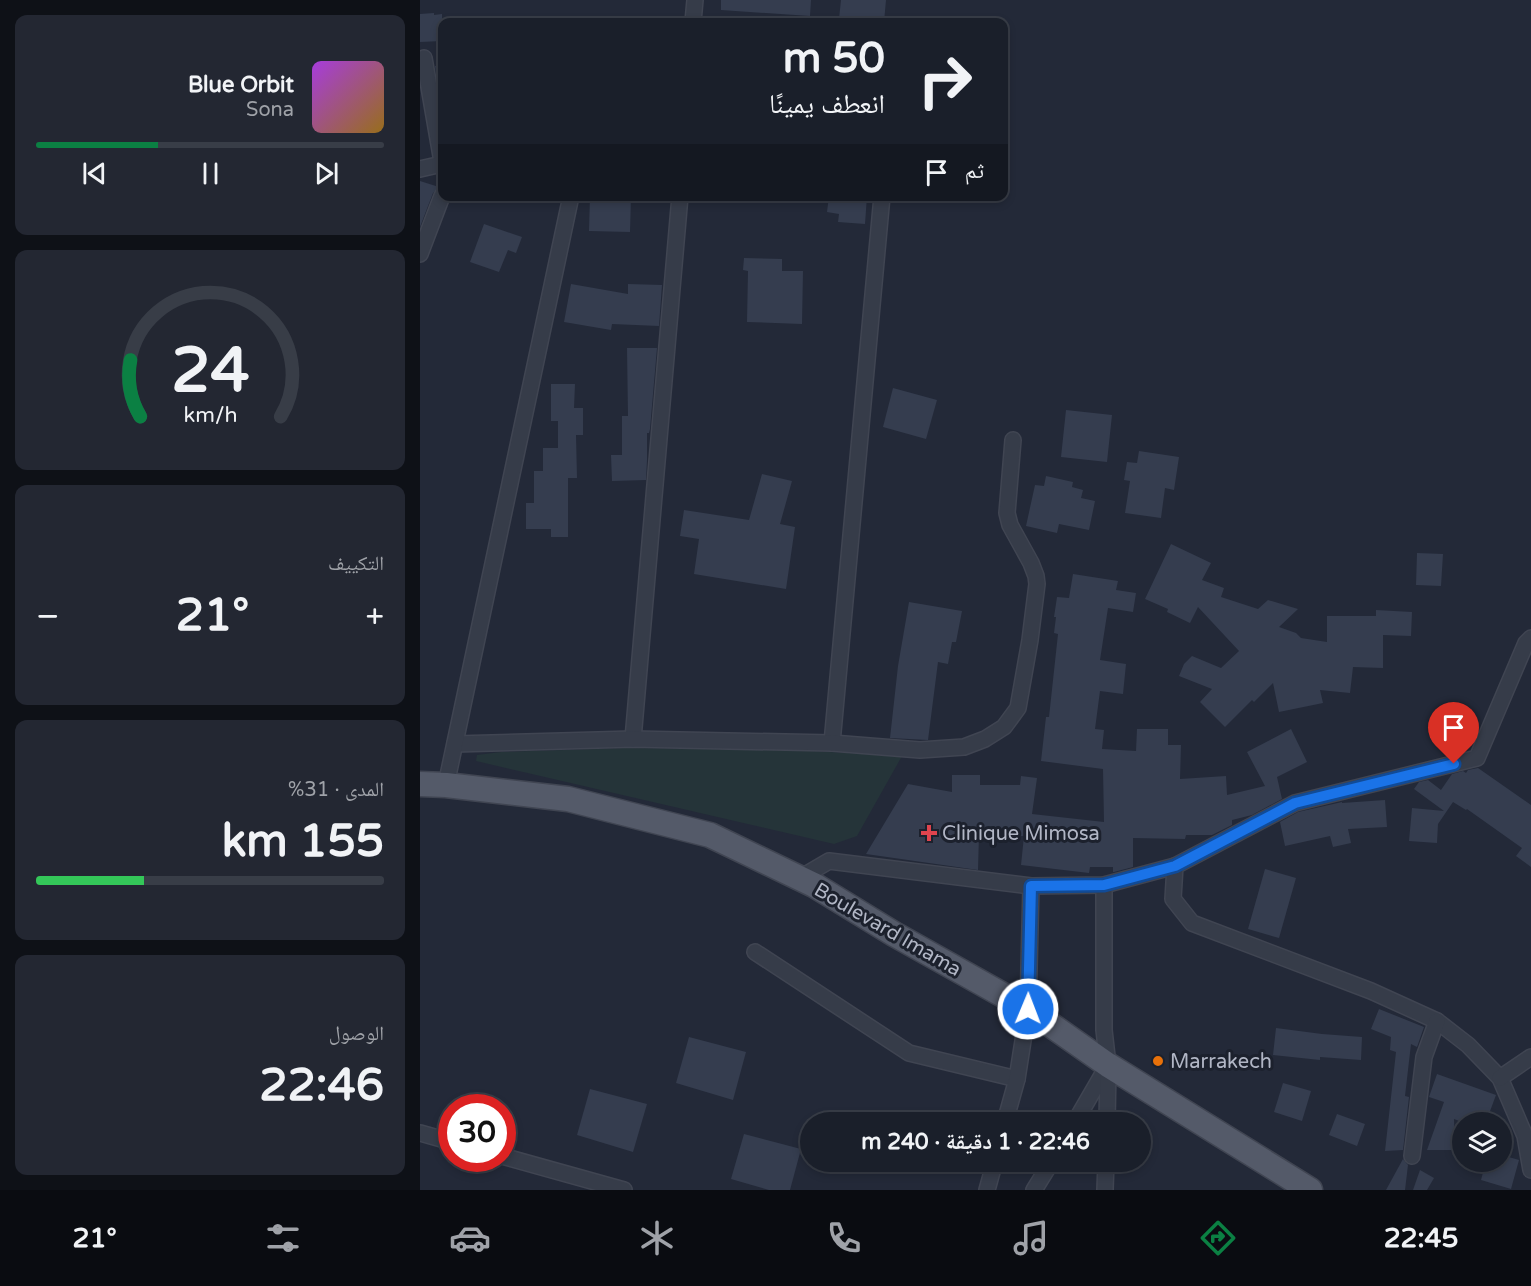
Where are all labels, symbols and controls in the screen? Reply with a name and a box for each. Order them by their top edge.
text: 50 m [783,33,885,84]
icon: right [906,42,984,120]
text: Blue Orbit [188,72,294,98]
text: انعطف يمينًا [769,88,885,121]
text: Sona [246,98,294,122]
icon: arrive [920,156,953,189]
icon: previous [78,157,111,190]
icon: pause [194,157,227,190]
icon: next [310,157,343,190]
text: ثم [965,158,984,184]
text: 24 [171,334,249,409]
text: km/h [183,402,237,428]
text: التكييف [328,552,384,576]
text: 21° [176,589,249,643]
text: − [36,597,60,636]
text: + [365,597,384,636]
pin [1428,702,1479,764]
icon: arrive [1437,711,1470,744]
text: المدى · 31% [288,778,384,802]
text: 155 km [222,815,384,869]
place label: Clinique Mimosa [942,822,1100,846]
marker: Clinique Mimosa [920,824,938,842]
street label: Boulevard Imama [810,878,965,982]
position arrow [996,977,1060,1041]
text: الوصول [329,1022,384,1046]
place label: Marrakech [1170,1050,1272,1074]
marker: Marrakech [1151,1054,1165,1068]
text: 22:46 [259,1059,384,1113]
speed limit sign: 30 [438,1094,516,1172]
map controls [1452,1112,1512,1172]
button: layers [1452,1112,1512,1172]
text: 22:46 · 1 دقيقة · 240 m [861,1129,1090,1155]
icon: filters [262,1217,304,1259]
icon: car [449,1217,491,1259]
icon: climate [636,1217,678,1259]
icon: phone [823,1217,865,1259]
icon: music [1010,1217,1052,1259]
icon: directions [1197,1217,1239,1259]
text: 21° [73,1222,117,1255]
text: 22:45 [1384,1222,1459,1255]

